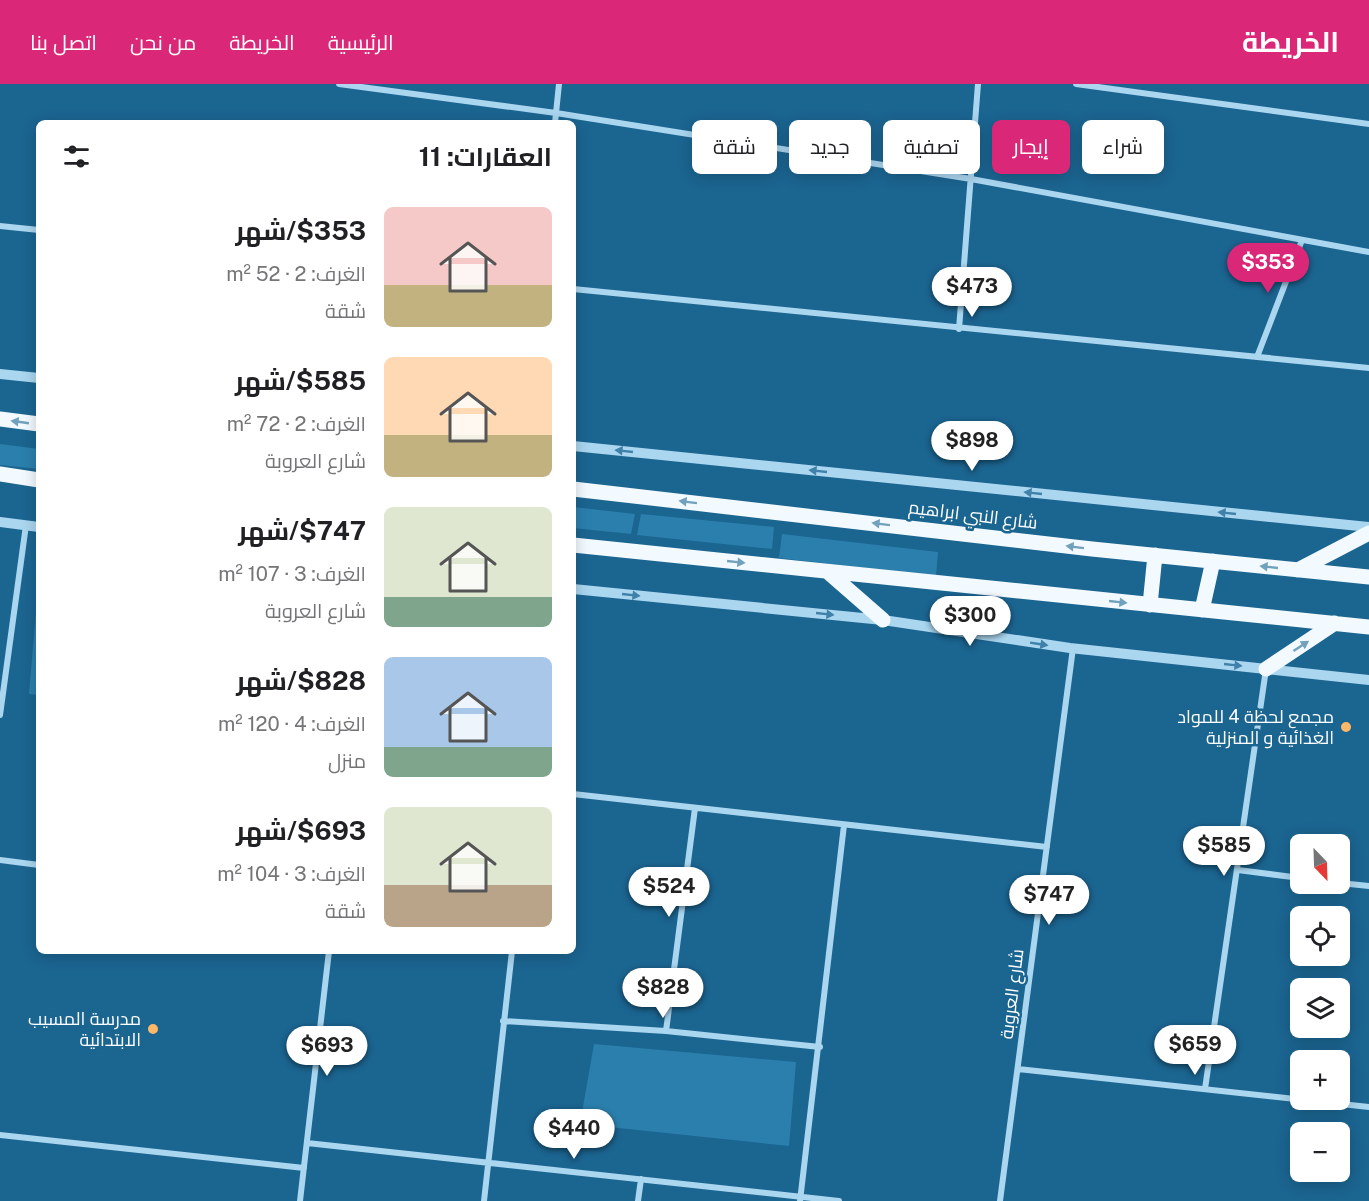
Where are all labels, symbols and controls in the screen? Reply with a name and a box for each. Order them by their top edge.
text: الخريطة [1242,25,1339,58]
text: اتصل بنا [30,30,97,55]
text: من نحن [130,30,196,55]
text: الخريطة [229,30,295,55]
text: الرئيسية [328,30,394,55]
chip: شقة [692,120,777,174]
chip: جديد [789,120,871,174]
chip: تصفية [883,120,980,174]
chip: إيجار [992,120,1070,174]
chip: شراء [1082,120,1164,174]
icon: filters [60,140,93,173]
text: العقارات: 11 [419,141,552,172]
text: $353/شهر [235,215,366,246]
icon: home [432,231,504,303]
pin: $353 [1232,243,1304,294]
text: $353 [1241,250,1295,274]
text: الغرف: 2 · 52 m² [226,262,366,286]
pin: $473 [936,267,1008,318]
text: $473 [946,274,998,298]
text: شقة [325,299,366,323]
text: $585/شهر [235,365,366,396]
icon: home [432,381,504,453]
text: الغرف: 2 · 72 m² [227,412,366,436]
one-way arrow [10,417,29,426]
pin: $898 [936,421,1008,472]
text: $898 [945,428,999,452]
one-way arrow [615,446,634,456]
text: شارع العروبة [265,449,366,473]
one-way arrow [809,466,828,476]
one-way arrow [1024,488,1043,498]
street label: شارع النبي ابراهيم [907,496,1039,537]
one-way arrow [678,497,697,507]
one-way arrow [1218,508,1237,518]
text: $747/شهر [238,515,366,546]
one-way arrow [872,520,891,529]
icon: home [432,531,504,603]
one-way arrow [1065,542,1084,552]
one-way arrow [726,557,745,567]
text: الغرف: 3 · 107 m² [218,562,366,586]
one-way arrow [1259,562,1278,572]
one-way arrow [622,590,641,599]
pin: $300 [934,596,1006,647]
one-way arrow [1108,597,1127,606]
text: شارع العروبة [265,599,366,623]
text: $300 [944,603,996,627]
one-way arrow [816,609,835,619]
one-way arrow [1030,639,1049,648]
one-way arrow [1292,640,1308,652]
one-way arrow [1223,660,1242,670]
text: $828/شهر [236,665,366,696]
icon: home [432,681,504,753]
place label: مجمع لحظة 4 للمواد الغذائية و المنزلية [1177,706,1334,749]
text: الغرف: 4 · 120 m² [218,712,366,736]
marker: مجمع لحظة 4 للمواد الغذائية و المنزلية [1339,720,1353,734]
text: منزل [328,749,366,773]
text: $693/شهر [236,815,366,846]
pin: $585 [1188,826,1260,877]
icon: home [432,831,504,903]
text: $585 [1197,833,1251,857]
north arrow [1290,834,1350,894]
map controls [1290,834,1350,1182]
text: الغرف: 3 · 104 m² [217,862,366,886]
pin: $524 [633,867,705,918]
text: $524 [643,874,695,898]
pin: $747 [1013,875,1085,926]
text: $747 [1023,882,1075,906]
text: شقة [325,899,366,923]
button: locate [1290,906,1350,966]
street label: شارع العروبة [996,948,1029,1041]
pin: $828 [627,968,699,1019]
text: $828 [636,975,690,999]
button: layers [1290,978,1350,1038]
place label: مدرسة المسيب الابتدائية [28,1008,141,1050]
marker: مدرسة المسيب الابتدائية [146,1022,160,1036]
pin: $659 [1159,1025,1231,1076]
pin: $693 [291,1026,363,1077]
text: $659 [1168,1032,1222,1056]
text: $693 [300,1033,354,1057]
button: + [1290,1050,1350,1110]
pin: $440 [538,1109,610,1160]
text: $440 [548,1116,600,1140]
button: − [1290,1122,1350,1182]

